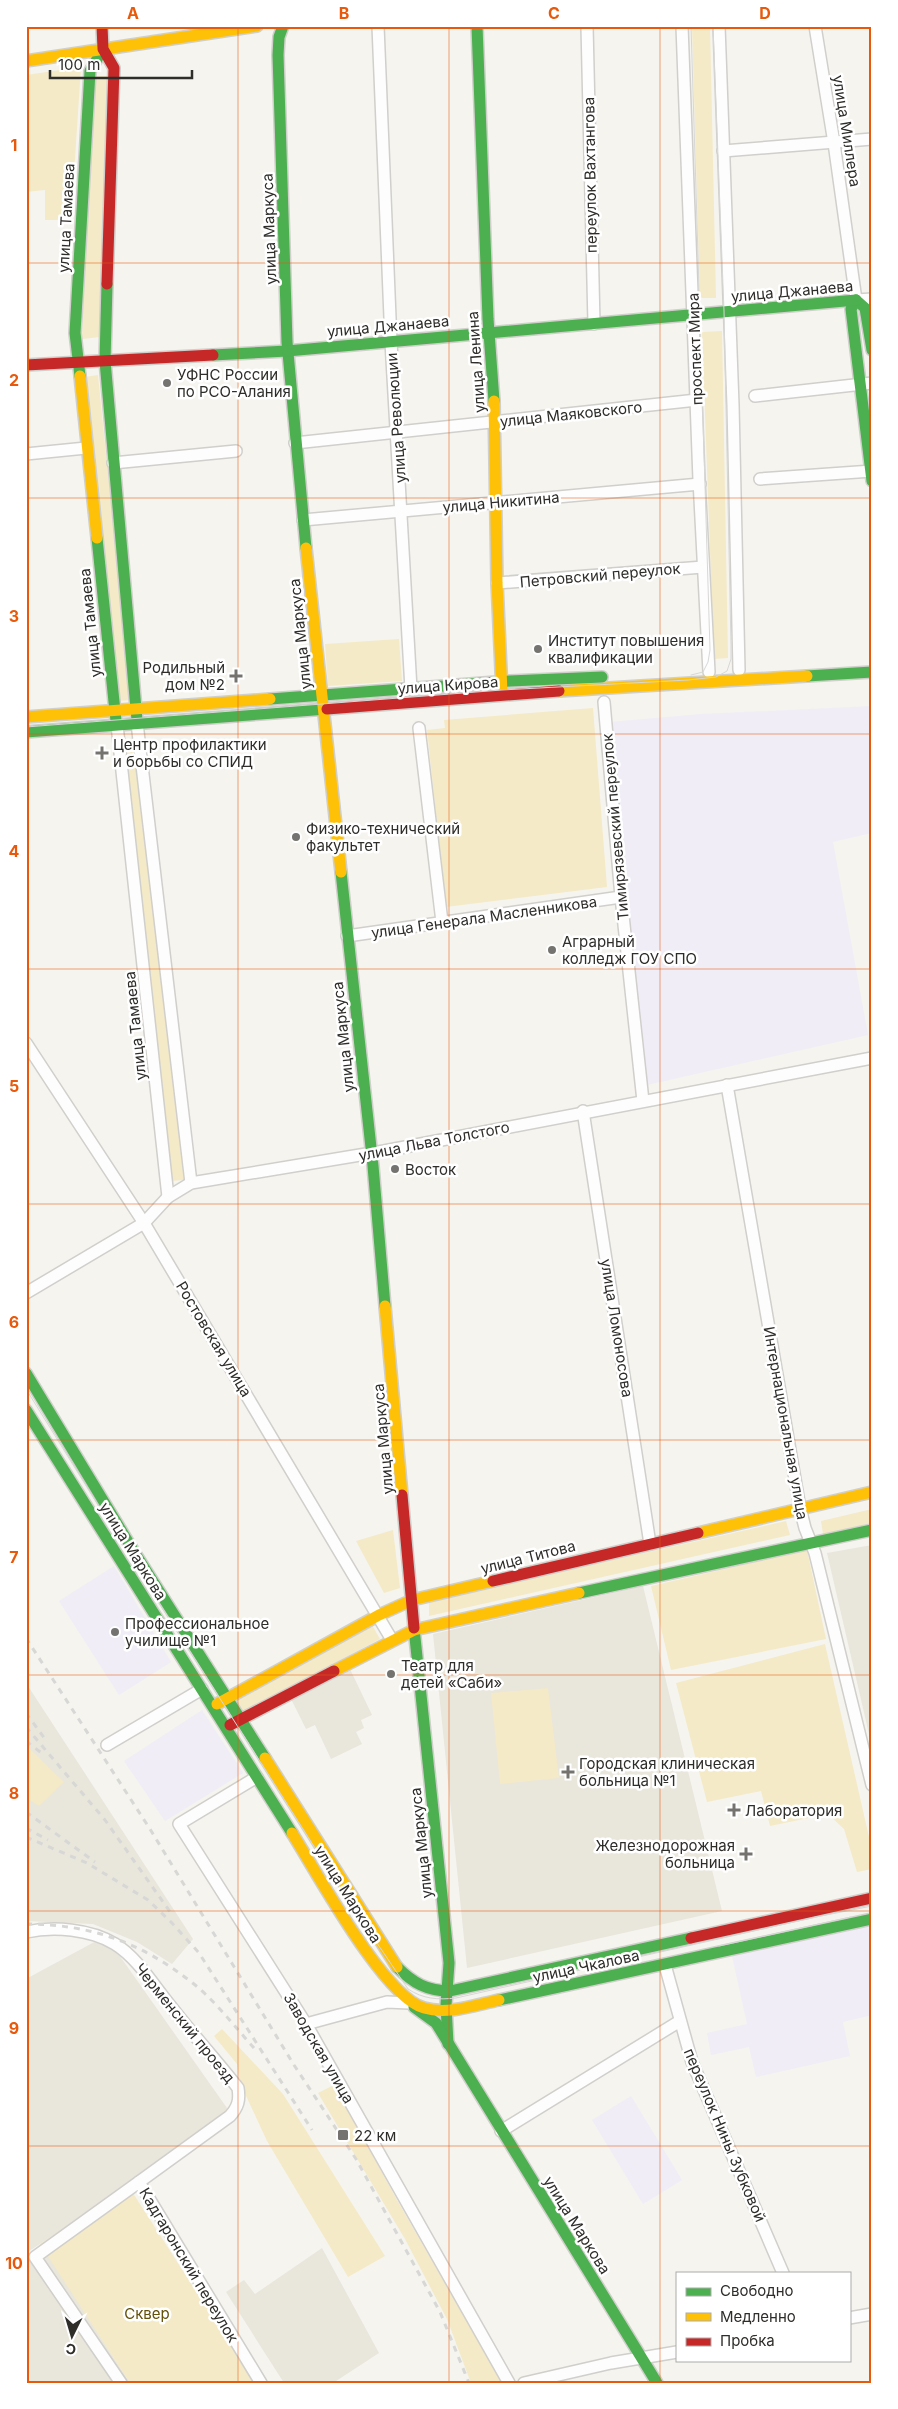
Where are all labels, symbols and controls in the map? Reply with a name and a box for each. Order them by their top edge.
text: A [127,3,139,23]
text: B [339,3,349,23]
text: C [548,3,560,23]
text: D [759,3,771,23]
scale bar [50,48,192,80]
text: 100 m [58,55,100,74]
street label: улица Миллера [829,74,865,188]
street label: переулок Вахтангова [579,97,601,253]
text: 1 [11,135,17,155]
street label: улица Тамаева [54,163,78,273]
street label: улица Маркуса [258,173,280,285]
street label: улица Джанаева [730,276,854,306]
street label: проспект Мира [684,292,706,406]
street label: улица Джанаева [326,311,450,341]
street label: улица Ленина [463,311,489,413]
street label: улица Революции [382,352,410,484]
place label: УФНС России по РСО-Алания [177,365,291,401]
text: 2 [9,370,19,390]
marker: УФНС России по РСО-Алания [161,377,173,389]
street label: улица Маяковского [499,397,643,431]
street label: улица Никитина [442,487,560,517]
street label: Петровский переулок [519,559,681,591]
street label: улица Тамаева [75,568,105,678]
street label: улица Маркуса [285,578,315,690]
text: 3 [9,606,19,626]
place label: Институт повышения квалификации [548,631,704,667]
marker: Институт повышения квалификации [532,643,544,655]
place label: Родильный дом №2 [142,658,225,694]
marker: Родильный дом №2 [229,669,243,683]
street label: улица Кирова [397,672,499,698]
street label: Тимирязевский переулок [597,733,633,921]
place label: Центр профилактики и борьбы со СПИД [113,735,267,771]
marker: Центр профилактики и борьбы со СПИД [95,746,109,760]
place label: Физико-технический факультет [306,819,460,855]
marker: Физико-технический факультет [290,831,302,843]
text: 4 [9,841,20,861]
street label: улица Генерала Масленникова [370,892,598,942]
place label: Аграрный колледж ГОУ СПО [562,932,697,968]
marker: Аграрный колледж ГОУ СПО [546,944,558,956]
street label: улица Тамаева [120,971,150,1081]
street label: улица Маркуса [328,981,358,1093]
text: 5 [9,1076,19,1096]
street label: улица Льва Толстого [357,1117,511,1165]
place label: Восток [405,1160,456,1179]
marker: Восток [389,1163,401,1175]
street label: улица Ломоносова [597,1257,637,1399]
street label: Ростовская улица [172,1278,256,1400]
text: 6 [9,1312,19,1332]
street label: Интернациональная улица [760,1325,812,1521]
street label: улица Маркуса [369,1383,397,1495]
street label: улица Маркова [95,1499,171,1603]
street label: улица Титова [479,1536,577,1578]
text: 7 [9,1547,19,1567]
place label: Профессиональное училище №1 [125,1614,269,1650]
marker: Профессиональное училище №1 [109,1626,121,1638]
place label: Театр для детей «Саби» [401,1656,502,1692]
marker: Театр для детей «Саби» [385,1668,397,1680]
place label: Городская клиническая больница №1 [579,1754,755,1790]
marker: Городская клиническая больница №1 [561,1765,575,1779]
text: 8 [9,1783,19,1803]
street label: улица Маркуса [406,1787,436,1899]
place label: Лаборатория [745,1801,842,1820]
marker: Лаборатория [727,1803,741,1817]
place label: Железнодорожная больница [596,1836,735,1872]
street label: улица Маркова [310,1842,386,1946]
marker: Железнодорожная больница [739,1847,753,1861]
street label: улица Чкалова [531,1945,641,1987]
street label: Черменский проезд [131,1959,239,2087]
street label: Заводская улица [280,1989,358,2107]
text: 9 [9,2018,19,2038]
street label: переулок Нины Зубковой [680,2045,770,2225]
place label: 22 км [354,2126,396,2145]
marker: 22 км [336,2128,350,2142]
street label: улица Маркова [539,2173,615,2277]
street label: Кадгаронский переулок [135,2184,243,2346]
text: 10 [5,2253,23,2273]
legend [676,2272,850,2362]
text: Свободно [720,2281,794,2300]
park label: Сквер [124,2304,170,2323]
text: Медленно [720,2307,796,2326]
north arrow [48,2312,98,2362]
text: Пробка [720,2331,775,2350]
text: С [65,2341,77,2358]

